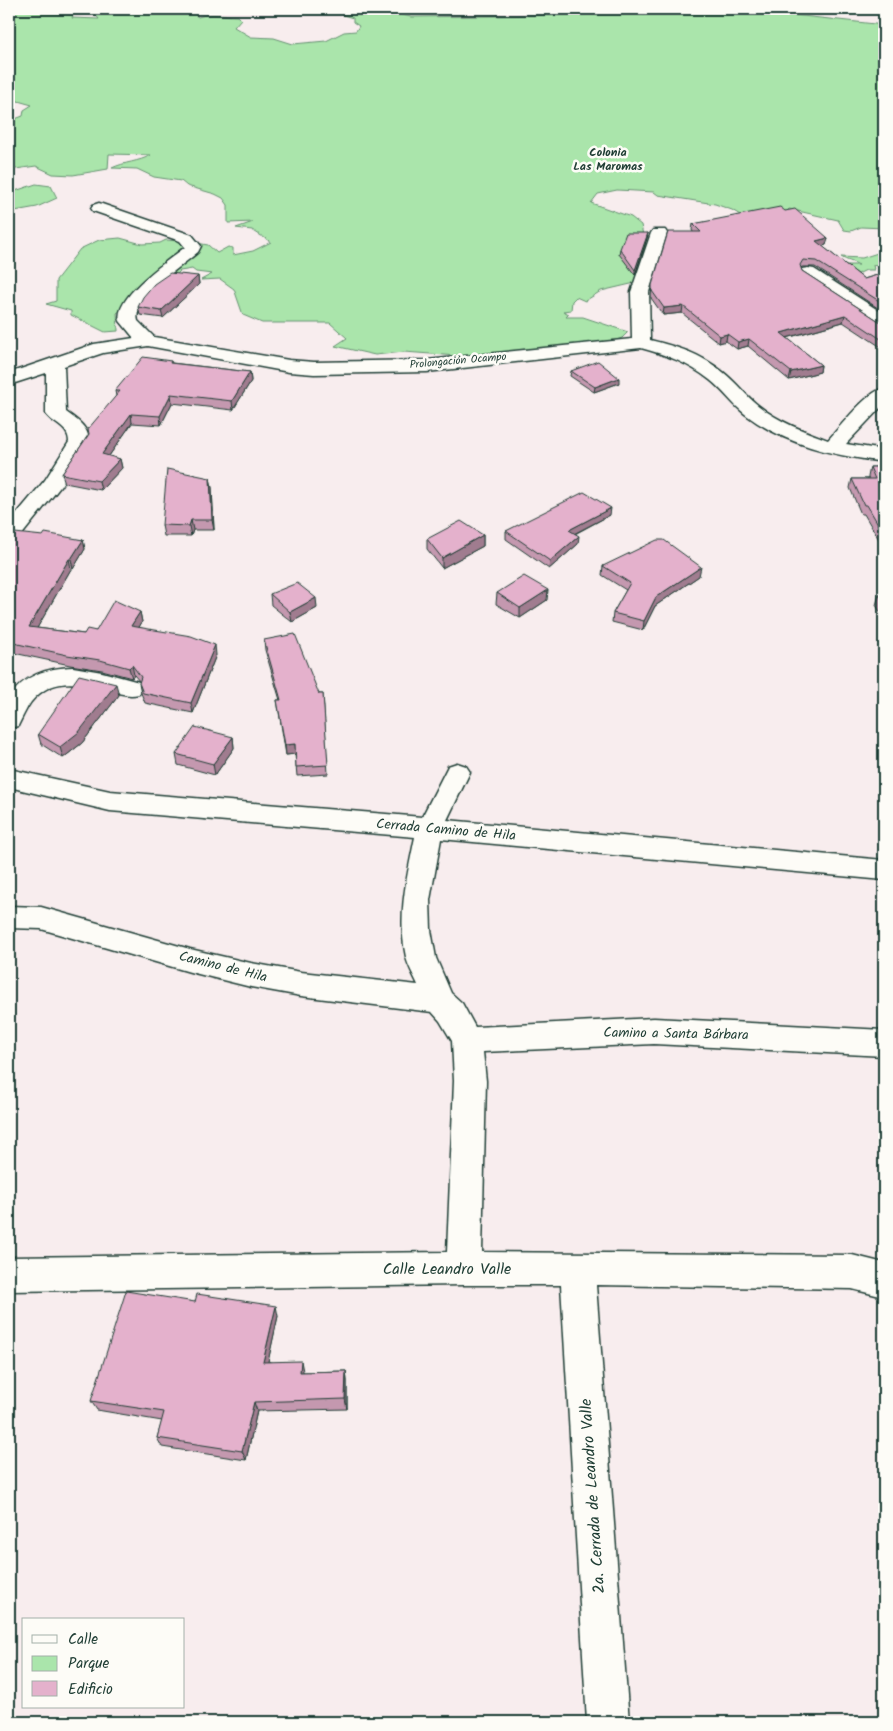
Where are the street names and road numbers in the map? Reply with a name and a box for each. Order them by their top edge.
street label: Prolongación Ocampo [409,348,507,374]
street label: Cerrada Camino de Hila [375,813,517,847]
street label: Camino de Hila [176,945,270,989]
street label: Camino a Santa Bárbara [603,1022,749,1046]
street label: Calle Leandro Valle [383,1257,511,1282]
street label: 2a. Cerrada de Leandro Valle [574,1398,612,1594]

